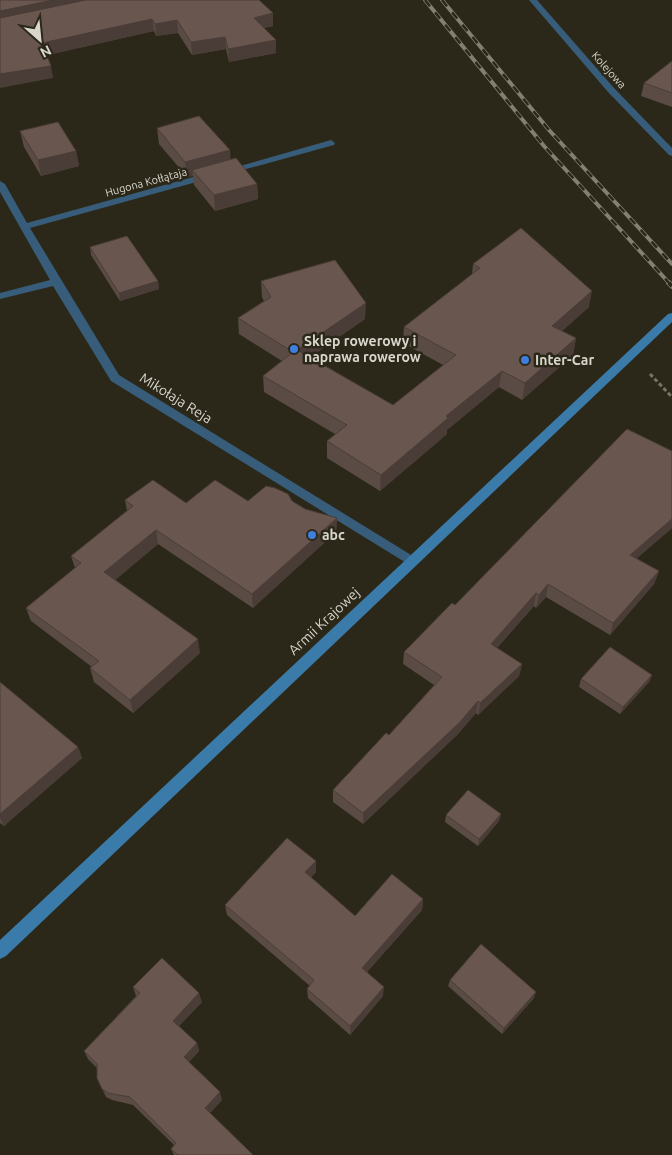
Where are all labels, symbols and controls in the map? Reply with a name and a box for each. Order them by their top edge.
north arrow [15,15,65,65]
text: N [38,42,54,61]
street label: Kolejowa [589,49,629,91]
street label: Hugona Kołłątaja [104,165,188,199]
place label: Sklep rowerowy i naprawa rowerow [304,333,421,365]
marker: Sklep rowerowy i naprawa rowerow [288,343,300,355]
place label: Inter-Car [535,352,594,368]
marker: Inter-Car [519,354,531,366]
street label: Mikołaja Reja [137,369,215,427]
place label: abc [322,527,345,543]
marker: abc [306,529,318,541]
street label: Armii Krajowej [285,584,363,658]

